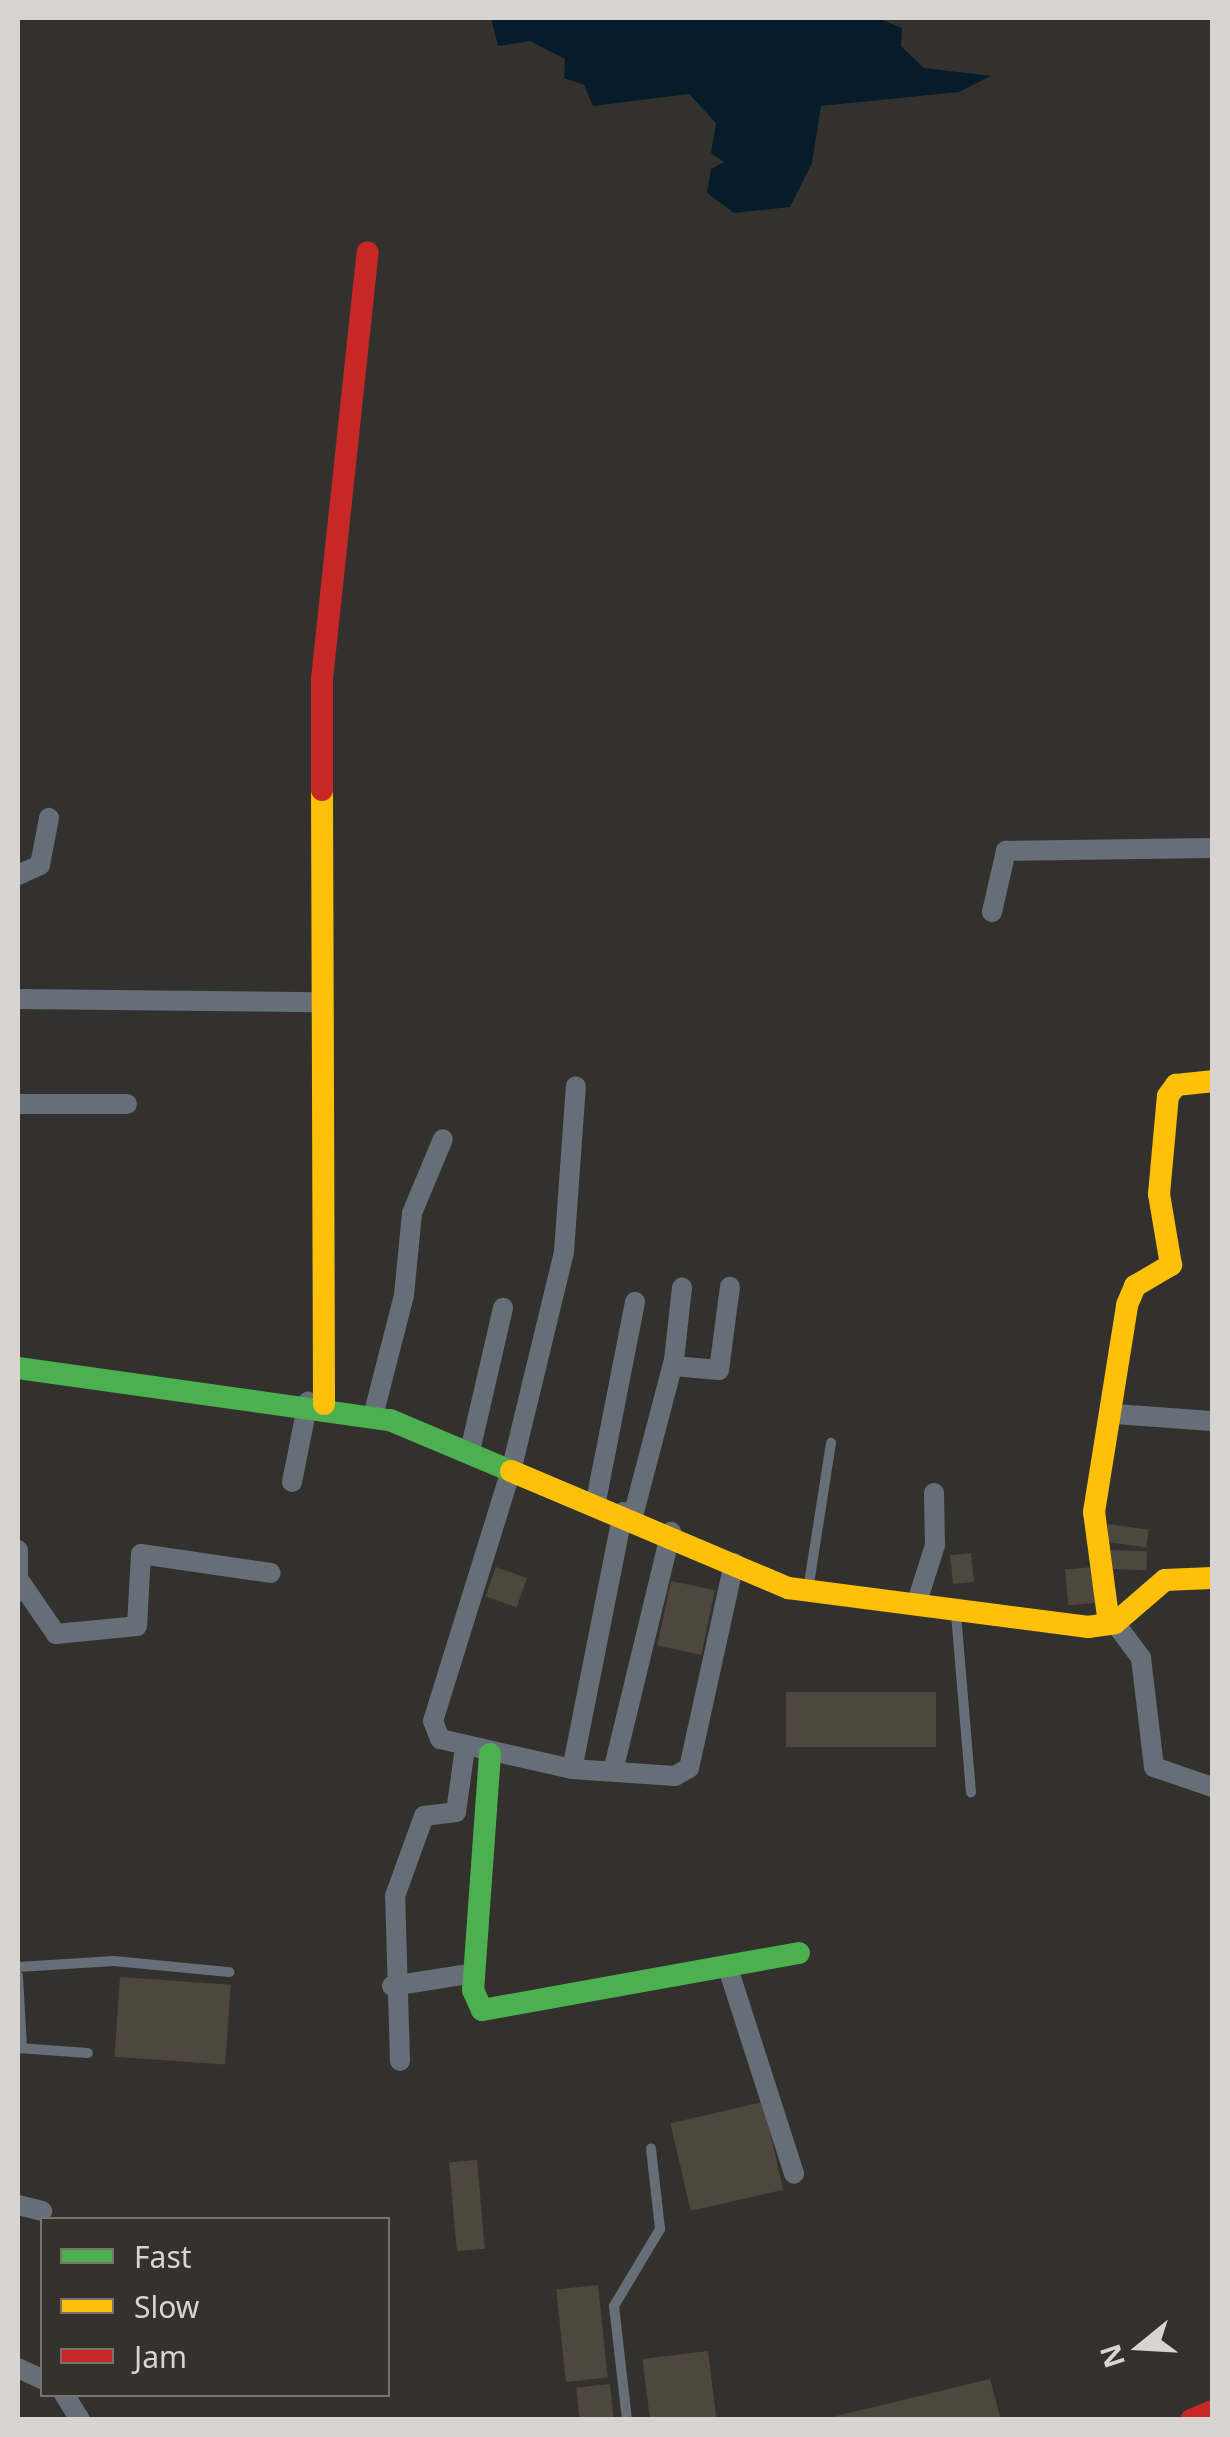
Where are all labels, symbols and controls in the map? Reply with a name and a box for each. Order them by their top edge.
legend [40,2217,390,2397]
text: Fast [134,2236,192,2277]
text: Slow [134,2286,199,2327]
north arrow [1090,2297,1190,2397]
text: Jam [134,2336,187,2377]
text: N [1090,2340,1133,2373]

